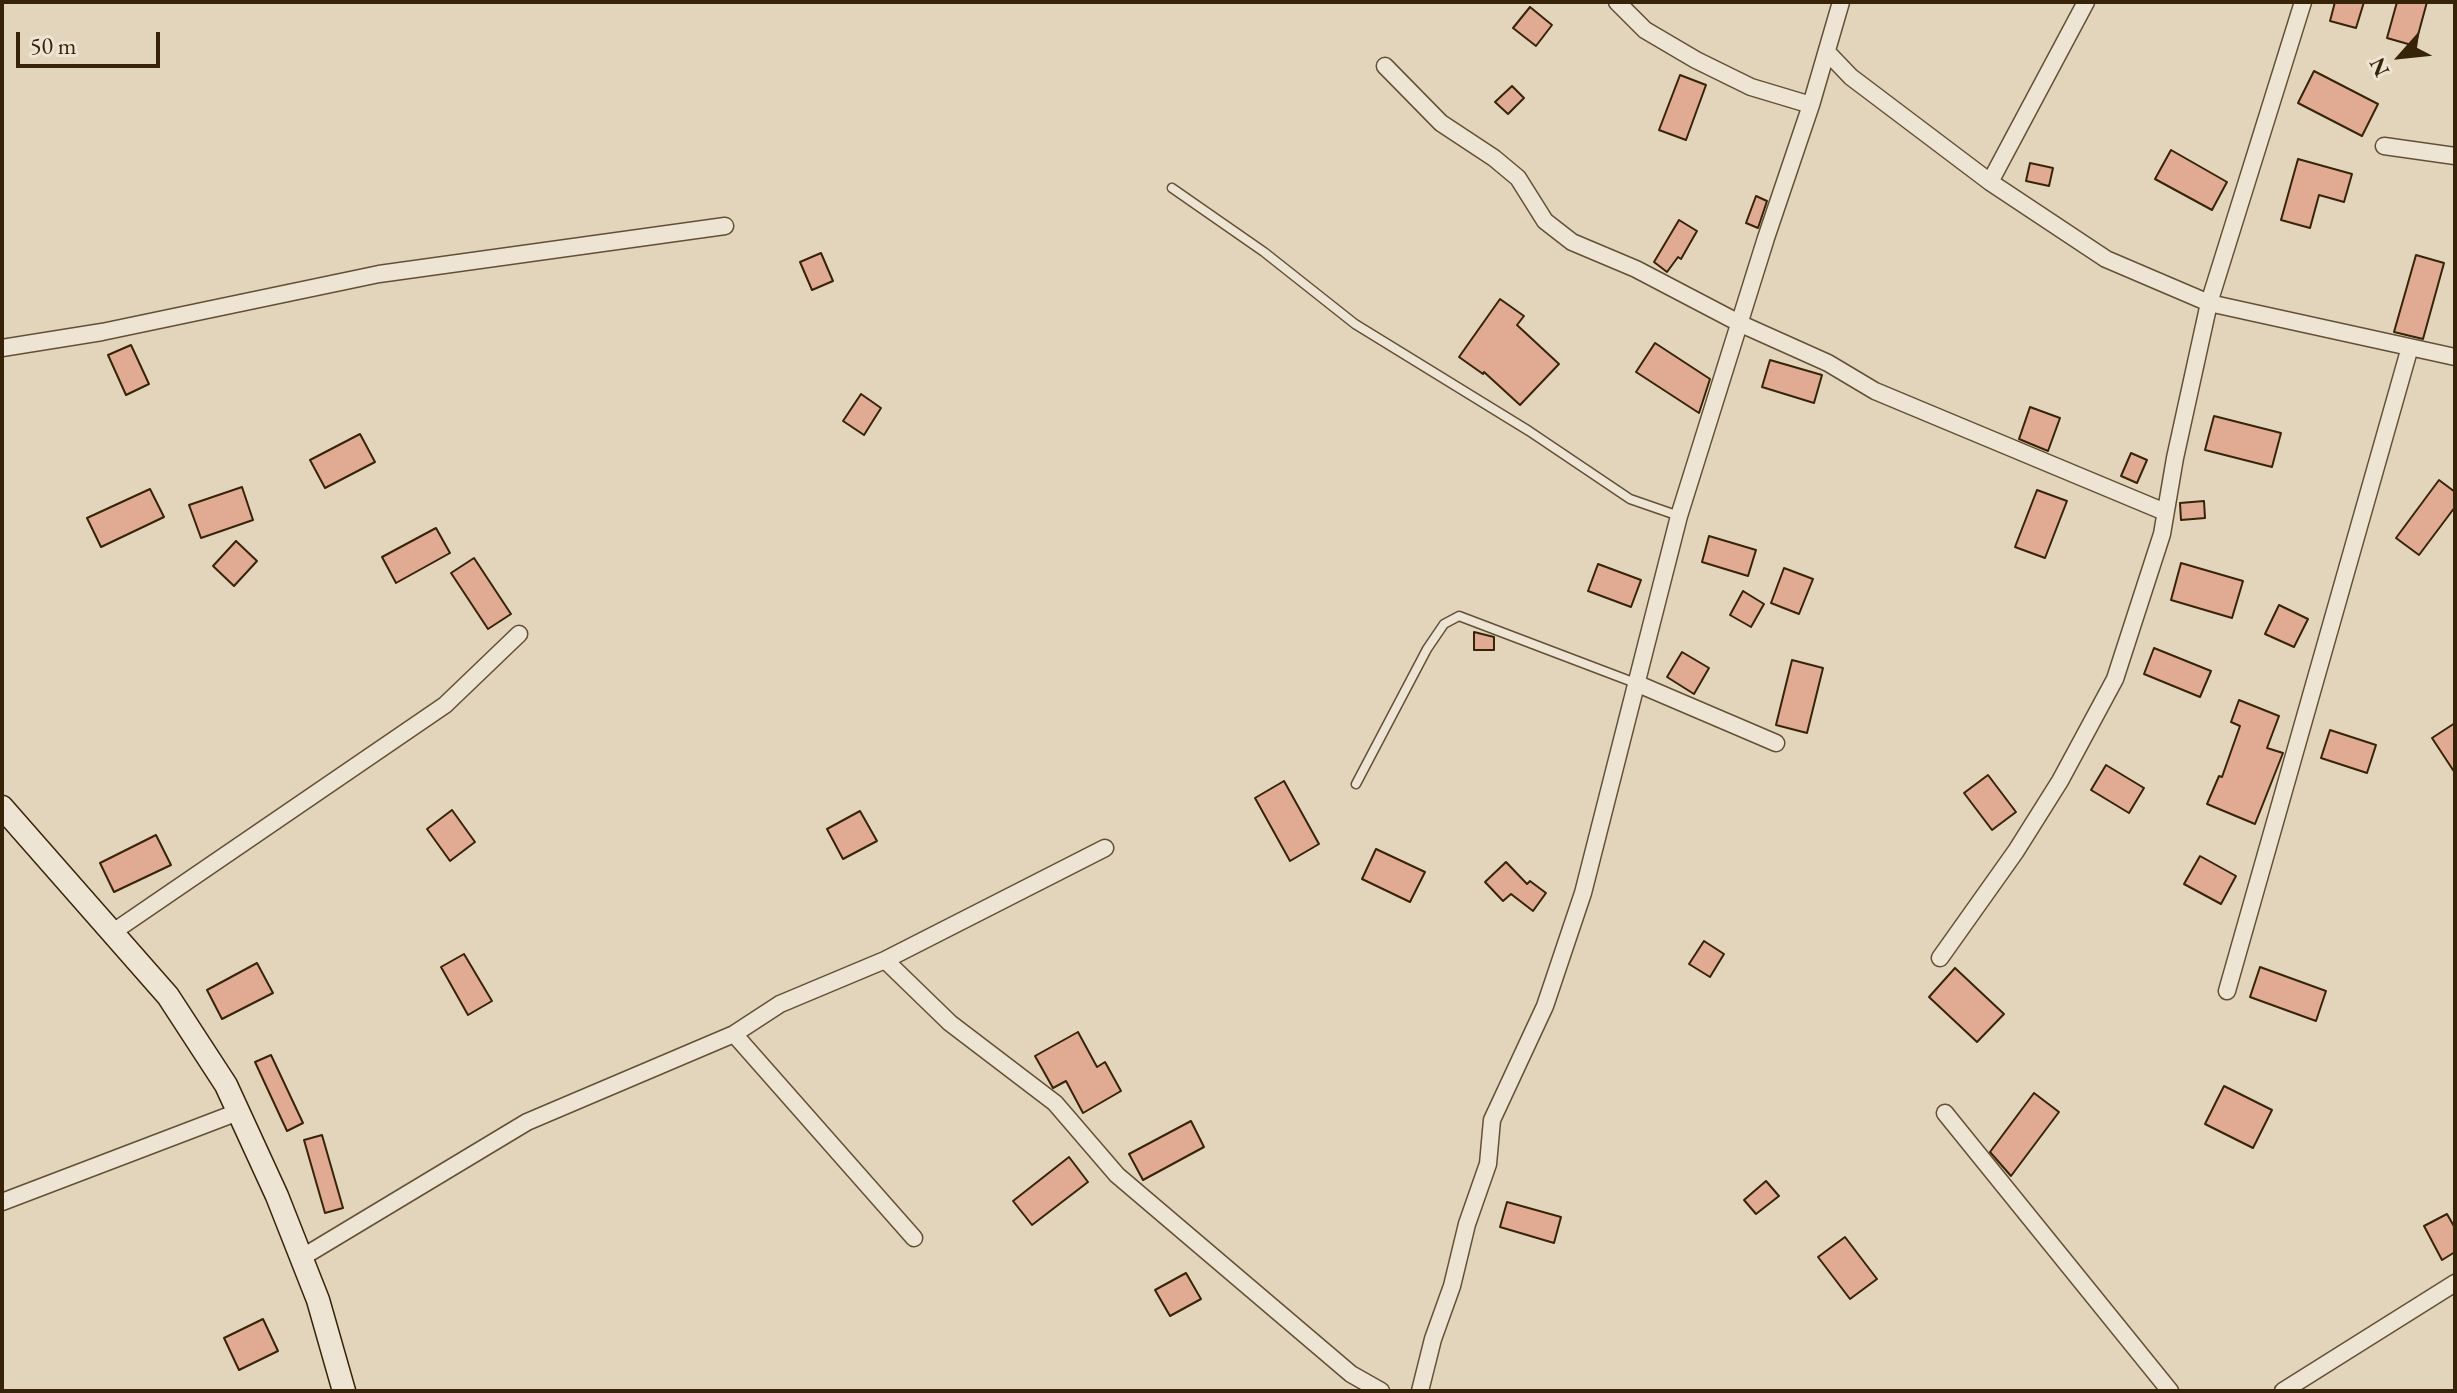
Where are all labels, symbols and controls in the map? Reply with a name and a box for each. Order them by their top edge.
scale bar [20,16,164,66]
north arrow [2361,16,2441,96]
text: 50 m [30,30,77,61]
text: N [2362,53,2396,82]

